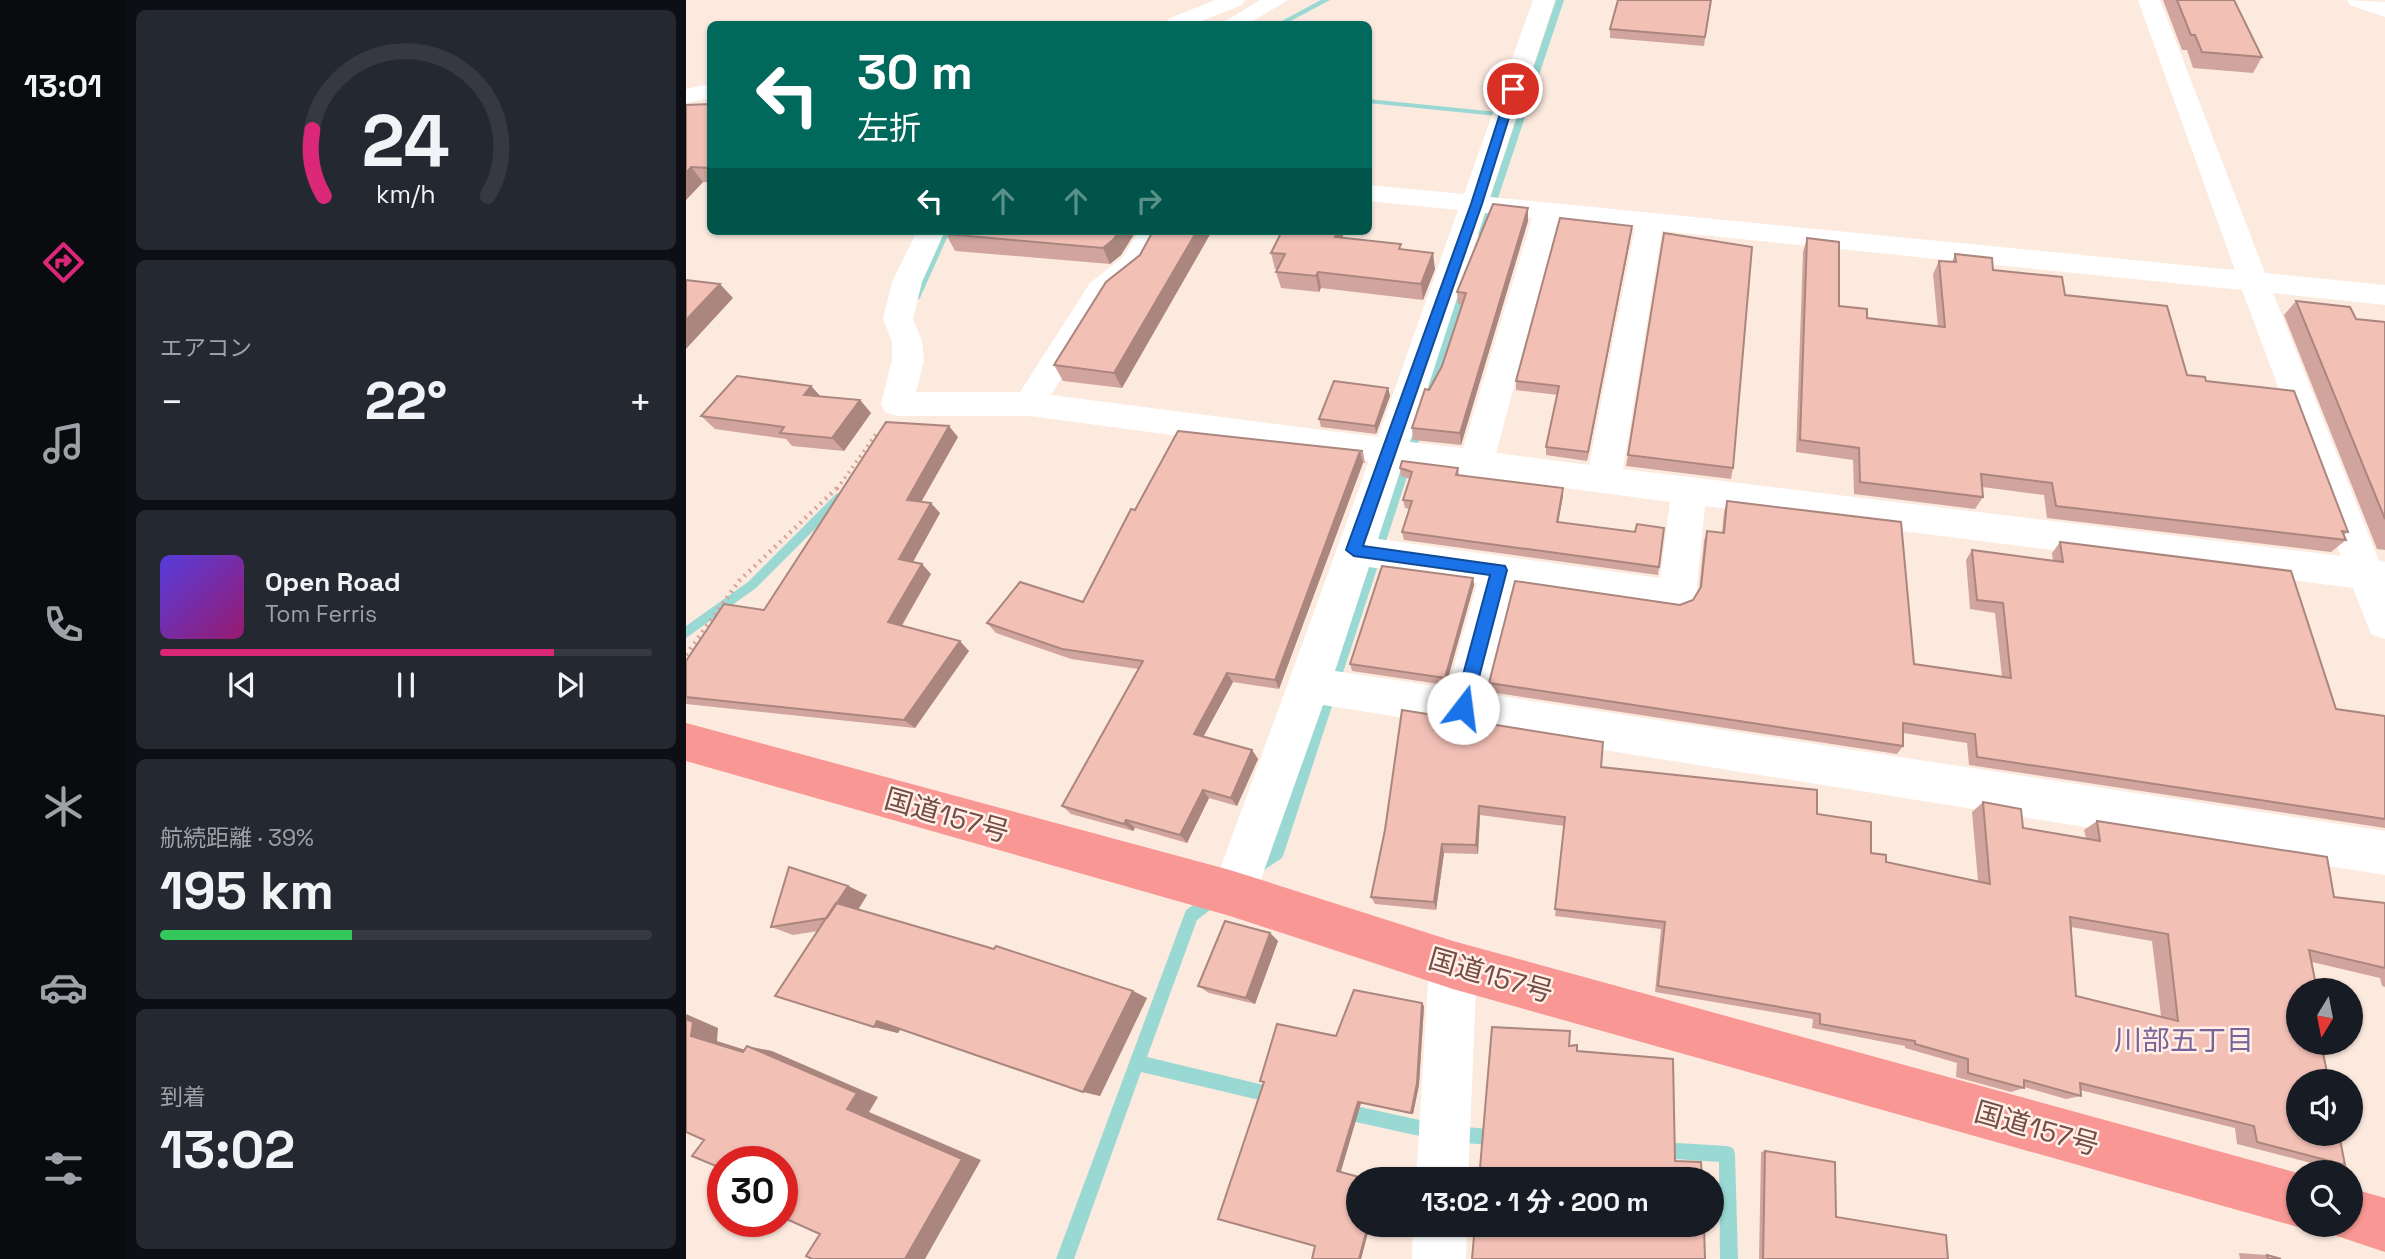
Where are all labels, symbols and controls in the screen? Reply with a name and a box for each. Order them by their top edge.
text: 30 m [857,41,973,103]
icon: left [742,49,833,140]
pin [1483,59,1543,119]
text: 13:01 [24,66,102,106]
icon: arrive [1494,70,1532,108]
text: 24 [362,94,450,187]
text: 左折 [857,108,921,148]
text: km/h [376,178,436,210]
icon: left [911,182,949,220]
icon: ahead [984,182,1022,220]
icon: ahead [1057,182,1095,220]
icon: right [1130,182,1168,220]
icon: directions [39,238,88,287]
text: エアコン [160,333,252,363]
text: 22° [365,368,447,434]
text: − [160,378,184,426]
text: + [628,378,652,426]
icon: music [39,419,88,468]
text: Open Road [265,565,401,599]
text: Tom Ferris [265,599,377,629]
icon: phone [39,600,88,649]
icon: previous [223,666,261,704]
icon: pause [387,666,425,704]
icon: next [551,666,589,704]
position arrow [1426,671,1500,745]
street label: 国道157号 [881,780,1013,850]
icon: climate [39,782,88,831]
text: 航続距離 · 39% [160,823,314,853]
text: 195 km [160,858,334,924]
street label: 国道157号 [1425,940,1557,1010]
icon: car [39,963,88,1012]
north arrow [2286,978,2362,1055]
map controls [2286,978,2363,1237]
district label: 川部五丁目 [2114,1022,2254,1058]
button: sound [2286,1069,2363,1146]
text: 到着 [160,1082,206,1112]
street label: 国道157号 [1971,1093,2103,1163]
text: 13:02 [160,1117,295,1183]
icon: filters [39,1144,88,1193]
speed limit sign: 30 [707,1146,798,1237]
button: search [2286,1160,2363,1237]
text: 13:02 · 1 分 · 200 m [1421,1185,1649,1219]

